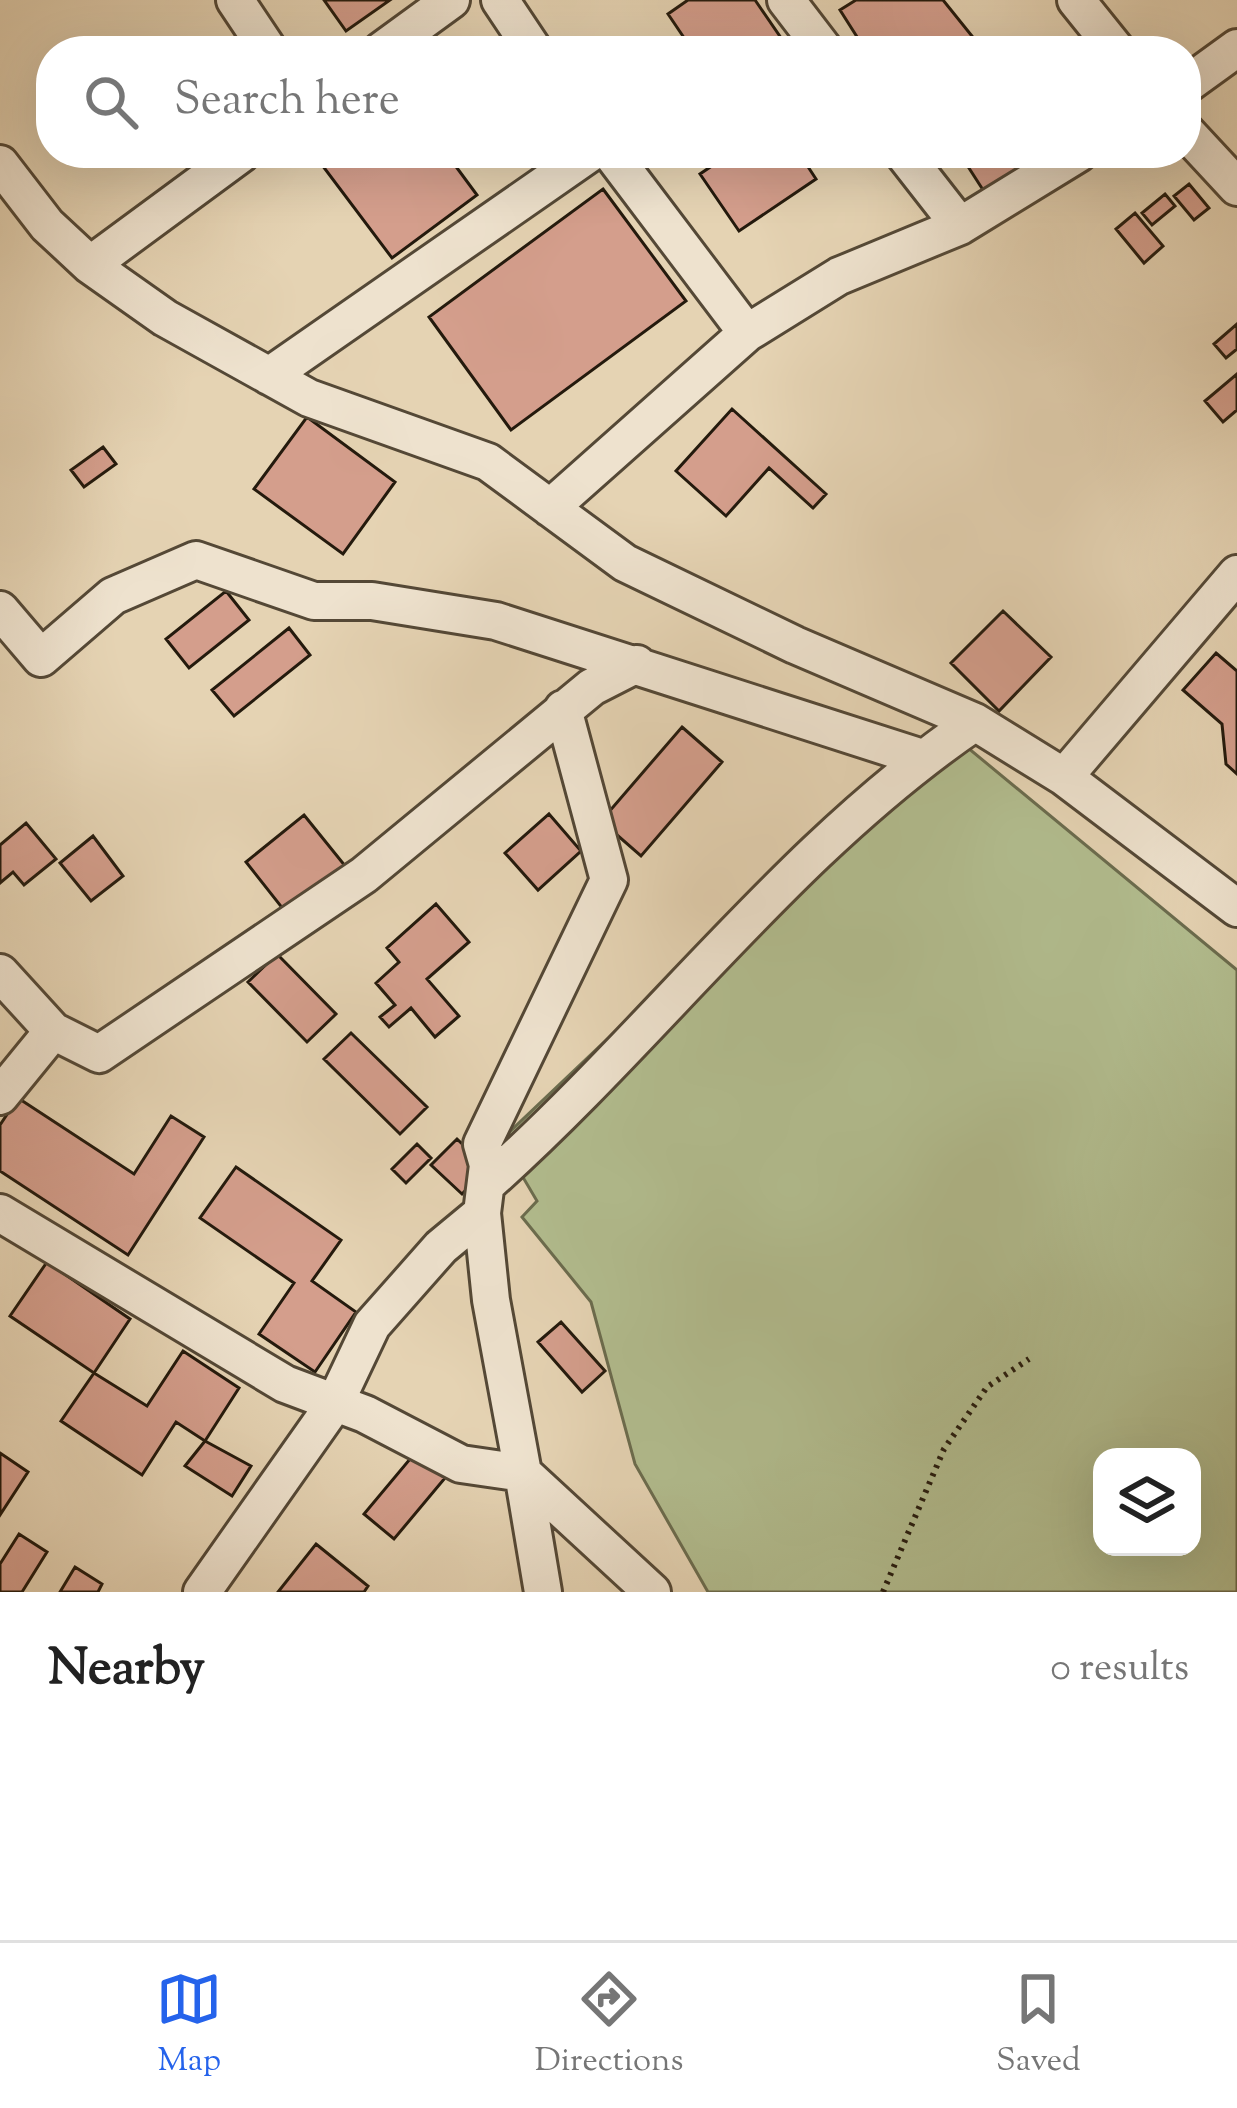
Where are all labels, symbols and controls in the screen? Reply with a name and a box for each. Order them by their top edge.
search box [36,36,1201,168]
icon: search [78,69,144,135]
text: Search here [174,70,400,135]
map controls [1093,1448,1201,1556]
button: layers [1093,1448,1201,1556]
text: Nearby [48,1634,205,1707]
text: 0 results [1050,1642,1189,1698]
tab: Map [156,1966,222,2086]
tab: Directions [535,1966,684,2086]
tab: Saved [996,1966,1081,2086]

